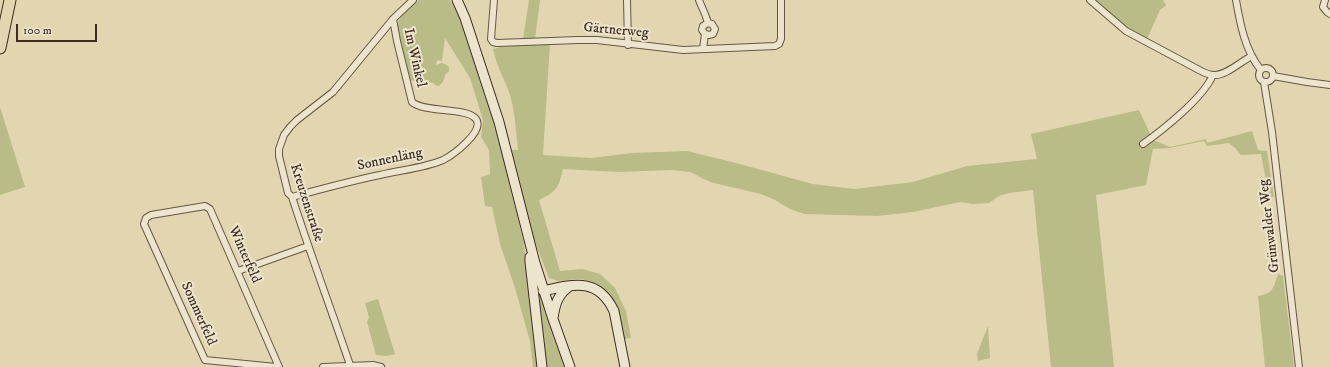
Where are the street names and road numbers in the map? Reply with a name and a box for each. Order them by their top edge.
street label: Gärtnerweg [583,20,649,42]
street label: Im Winkel [399,27,429,89]
street label: Sonnenläng [356,145,424,175]
street label: Kreuzenstraße [285,162,327,244]
street label: Grünwalder Weg [1256,178,1284,274]
street label: Winterfeld [224,224,264,286]
street label: Sommerfeld [177,280,219,348]

